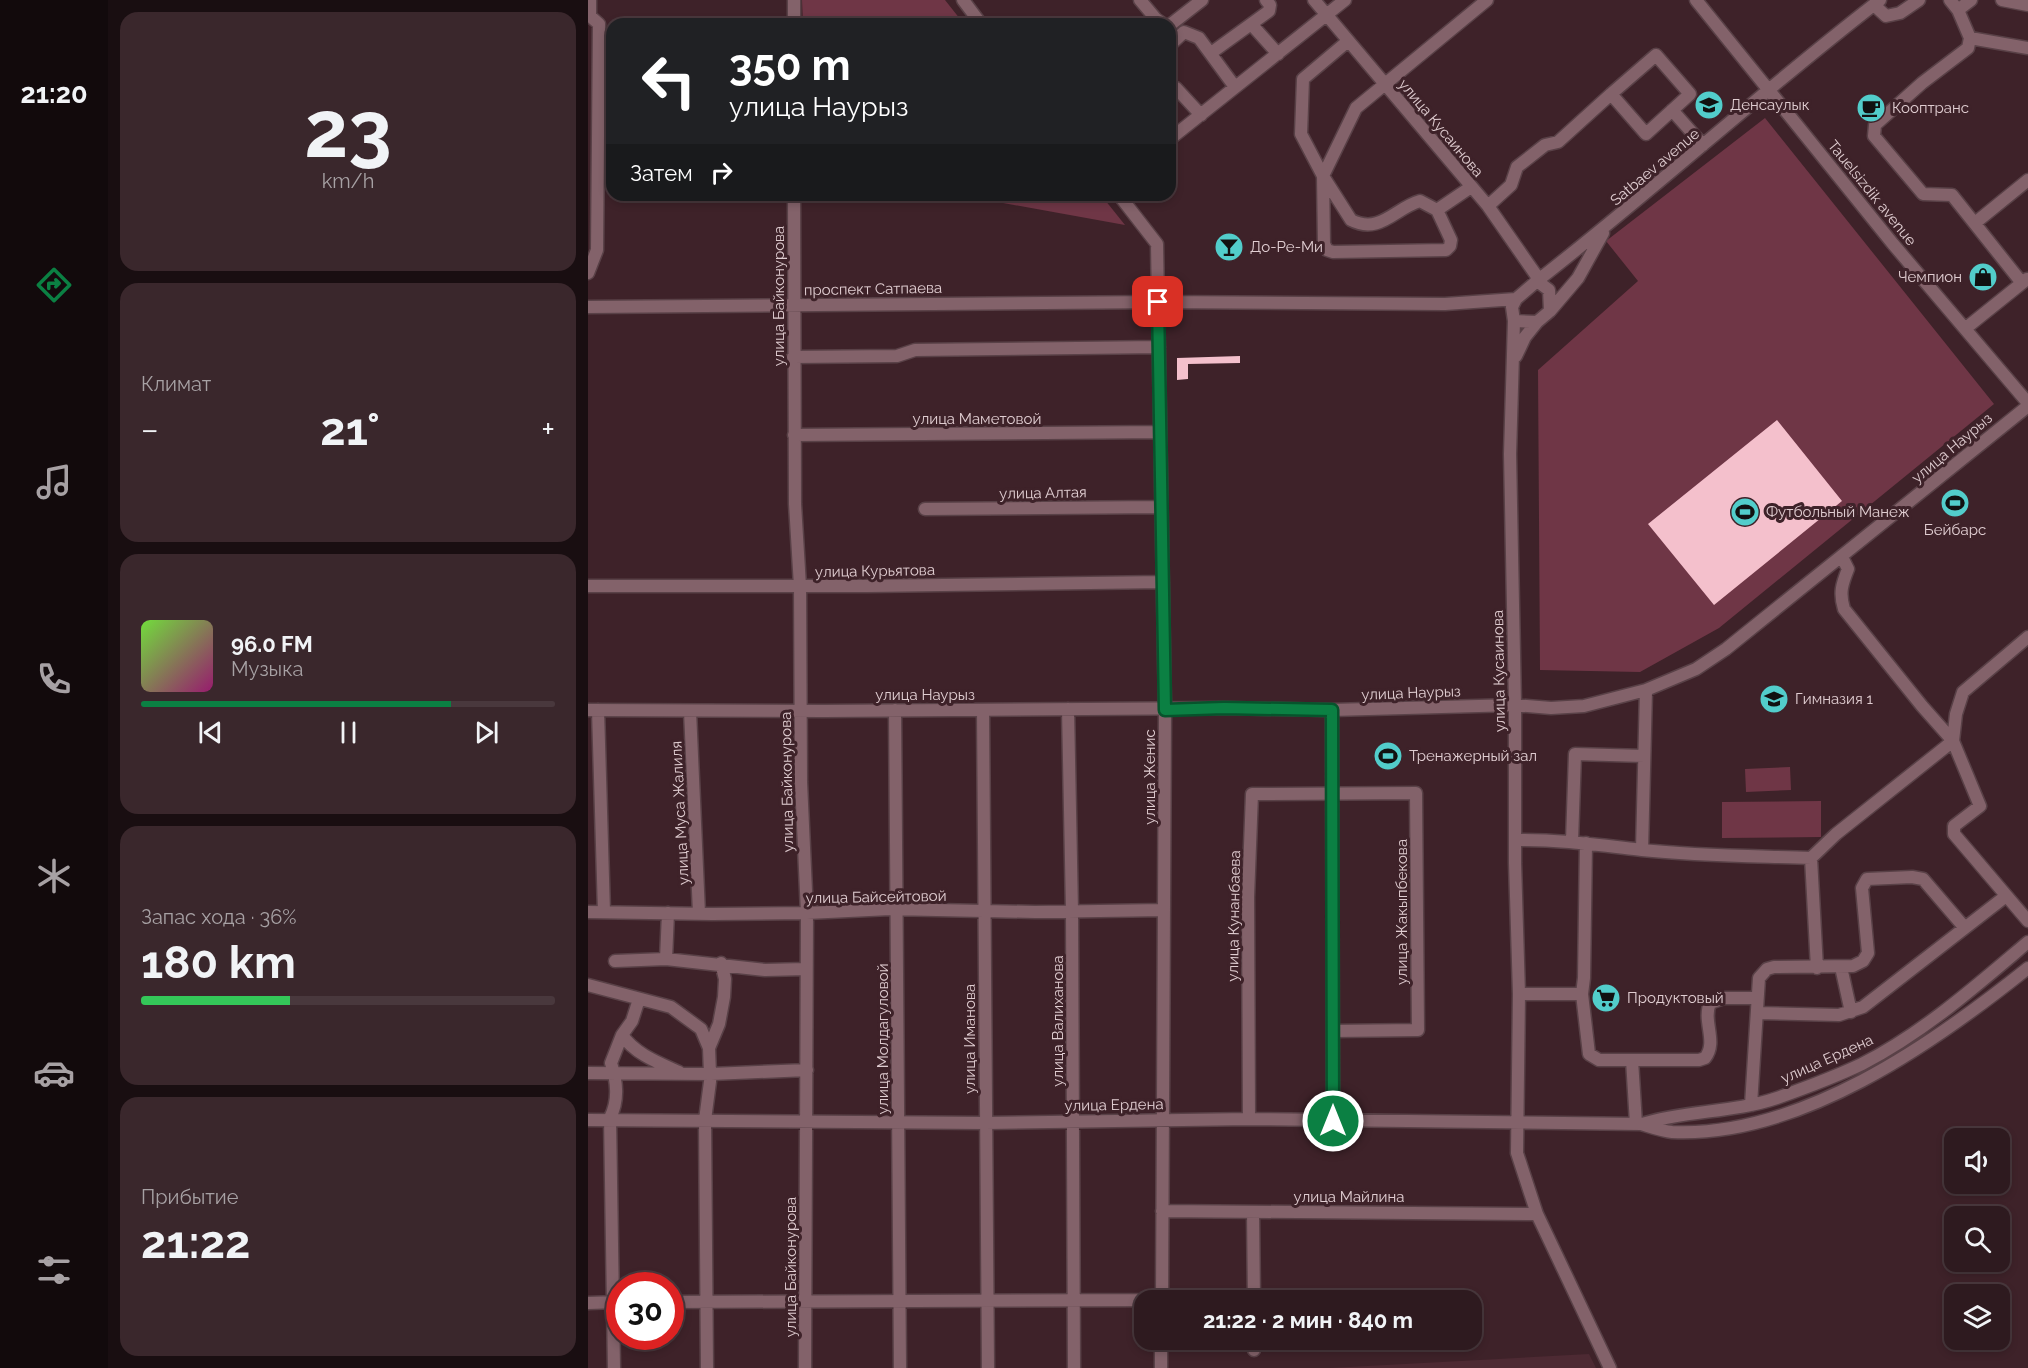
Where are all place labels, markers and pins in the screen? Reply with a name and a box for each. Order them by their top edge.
school or university icon: Денсаулык [1693,89,1725,121]
cafe icon: Кооптранс [1855,92,1887,124]
place label: Денсаулык [1730,96,1810,114]
place label: Кооптранс [1892,99,1969,117]
bar icon: До-Ре-Ми [1213,231,1245,263]
place label: До-Ре-Ми [1250,238,1323,256]
shop icon: Чемпион [1967,261,1999,293]
place label: Чемпион [1898,268,1962,286]
pin [1132,276,1183,327]
sports icon: Бейбарс [1939,487,1971,519]
sports icon: Футбольный Манеж [1729,496,1761,528]
place label: Футбольный Манеж [1766,503,1910,521]
place label: Бейбарс [1924,521,1986,539]
school or university icon: Гимназия 1 [1758,683,1790,715]
place label: Гимназия 1 [1795,690,1873,708]
sports icon: Тренажерный зал [1372,740,1404,772]
place label: Тренажерный зал [1409,747,1537,765]
supermarket icon: Продуктовый [1590,982,1622,1014]
place label: Продуктовый [1627,989,1724,1007]

